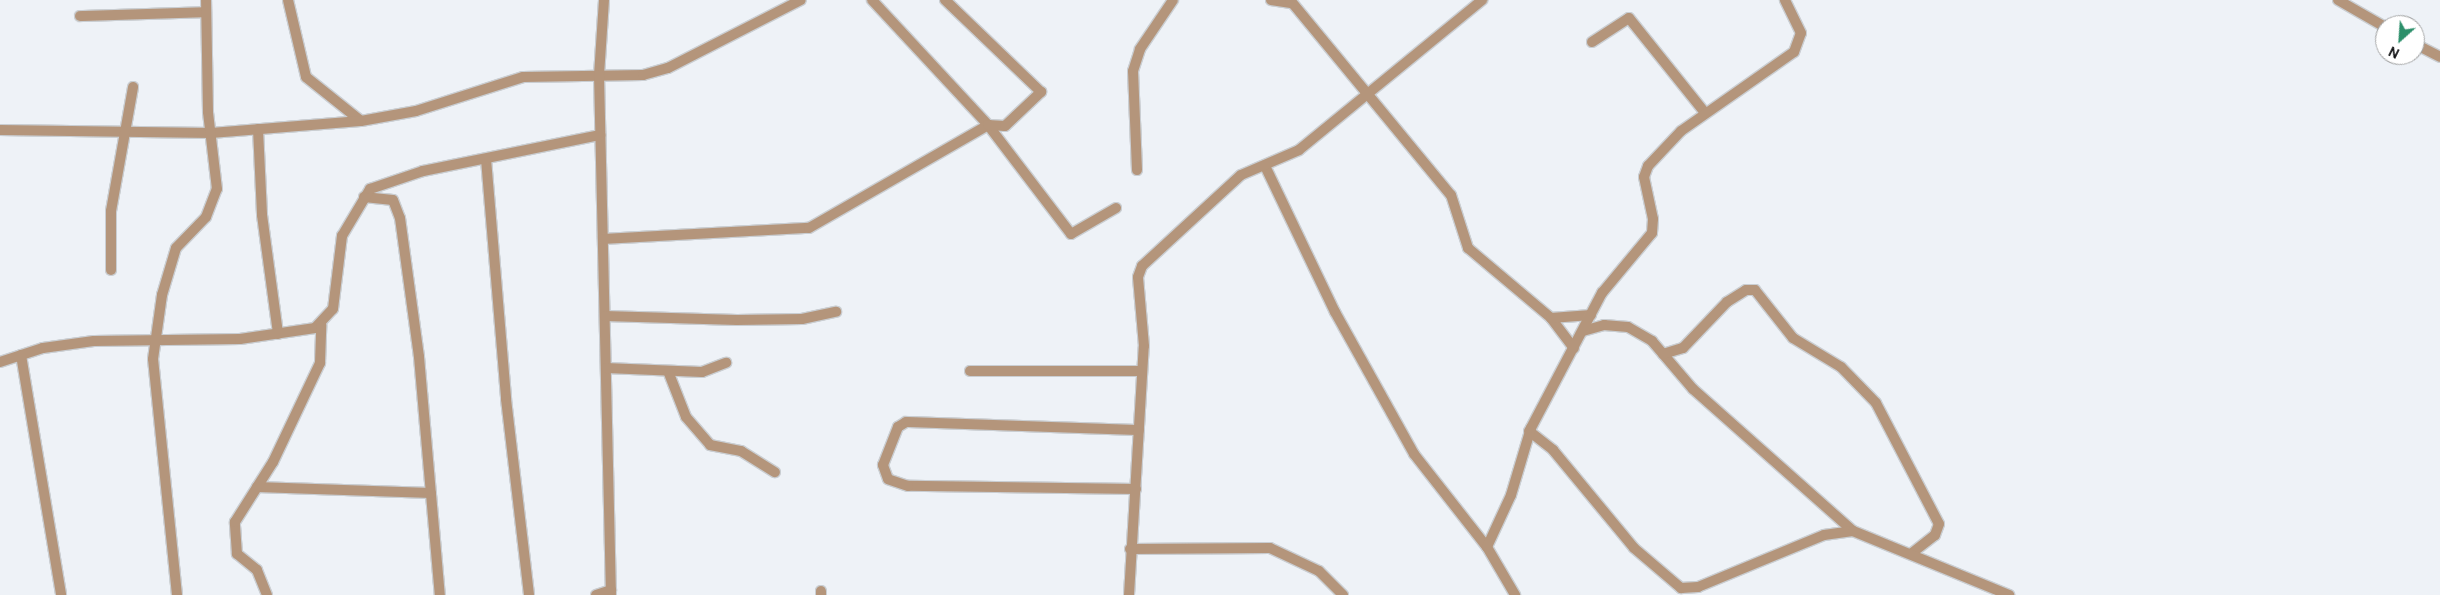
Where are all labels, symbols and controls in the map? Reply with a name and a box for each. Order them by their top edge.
north arrow [2375,15,2425,65]
text: N [2385,42,2402,63]

